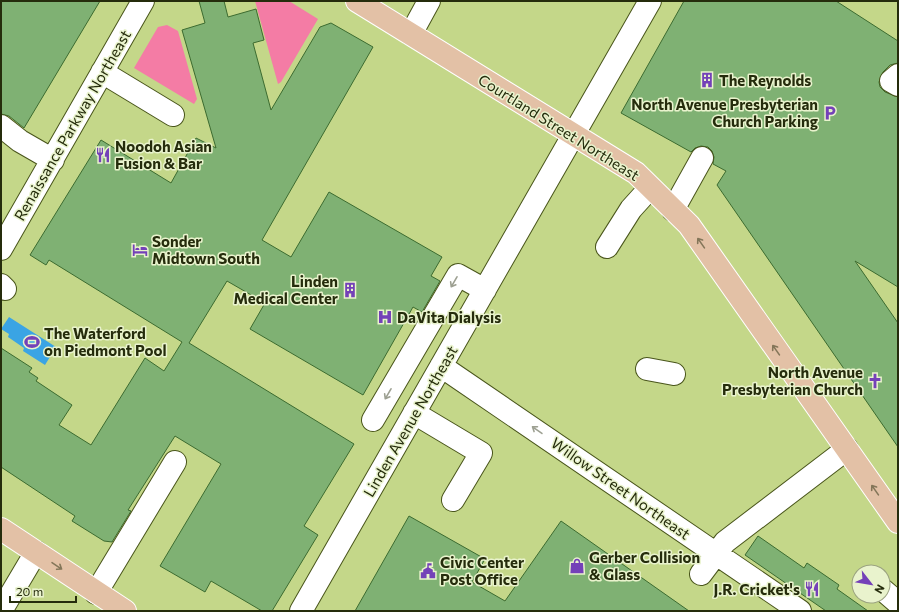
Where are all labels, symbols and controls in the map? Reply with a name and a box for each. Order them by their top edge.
street label: Renaissance Parkway Northeast [10,26,134,224]
street label: Courtland Street Northeast [475,70,643,184]
building icon: The Reynolds [698,71,716,89]
place label: The Reynolds [719,71,811,89]
place label: North Avenue Presbyterian Church Parking [631,95,818,130]
parking icon: North Avenue Presbyterian Church Parking [821,104,839,122]
place label: Noodoh Asian Fusion & Bar [115,137,212,172]
restaurant icon: Noodoh Asian Fusion & Bar [94,146,112,164]
place label: Sonder Midtown South [152,232,260,267]
one-way arrow [697,238,705,249]
hotel icon: Sonder Midtown South [131,241,149,259]
place label: Linden Medical Center [233,272,338,307]
one-way arrow [449,276,457,288]
building icon: Linden Medical Center [341,281,359,299]
hospital icon: DaVita Dialysis [376,308,394,326]
place label: DaVita Dialysis [397,308,501,326]
place label: The Waterford on Piedmont Pool [44,324,167,359]
sports icon: The Waterford on Piedmont Pool [23,333,41,351]
street label: Linden Avenue Northeast [359,342,461,500]
one-way arrow [772,344,780,355]
place label: North Avenue Presbyterian Church [722,363,863,398]
church icon: North Avenue Presbyterian Church [866,372,884,390]
one-way arrow [384,388,392,400]
one-way arrow [532,426,543,434]
street label: Willow Street Northeast [548,433,694,543]
one-way arrow [871,485,880,496]
place label: Gerber Collision & Glass [589,548,700,583]
place label: Civic Center Post Office [440,553,524,588]
shop icon: Gerber Collision & Glass [568,557,586,575]
one-way arrow [51,562,62,570]
public building icon: Civic Center Post Office [419,562,437,580]
north arrow [851,564,891,604]
scale bar [10,578,76,604]
place label: J.R. Cricket's [713,580,800,598]
restaurant icon: J.R. Cricket's [803,580,821,598]
text: N [872,583,888,596]
text: 20 m [16,584,43,598]

